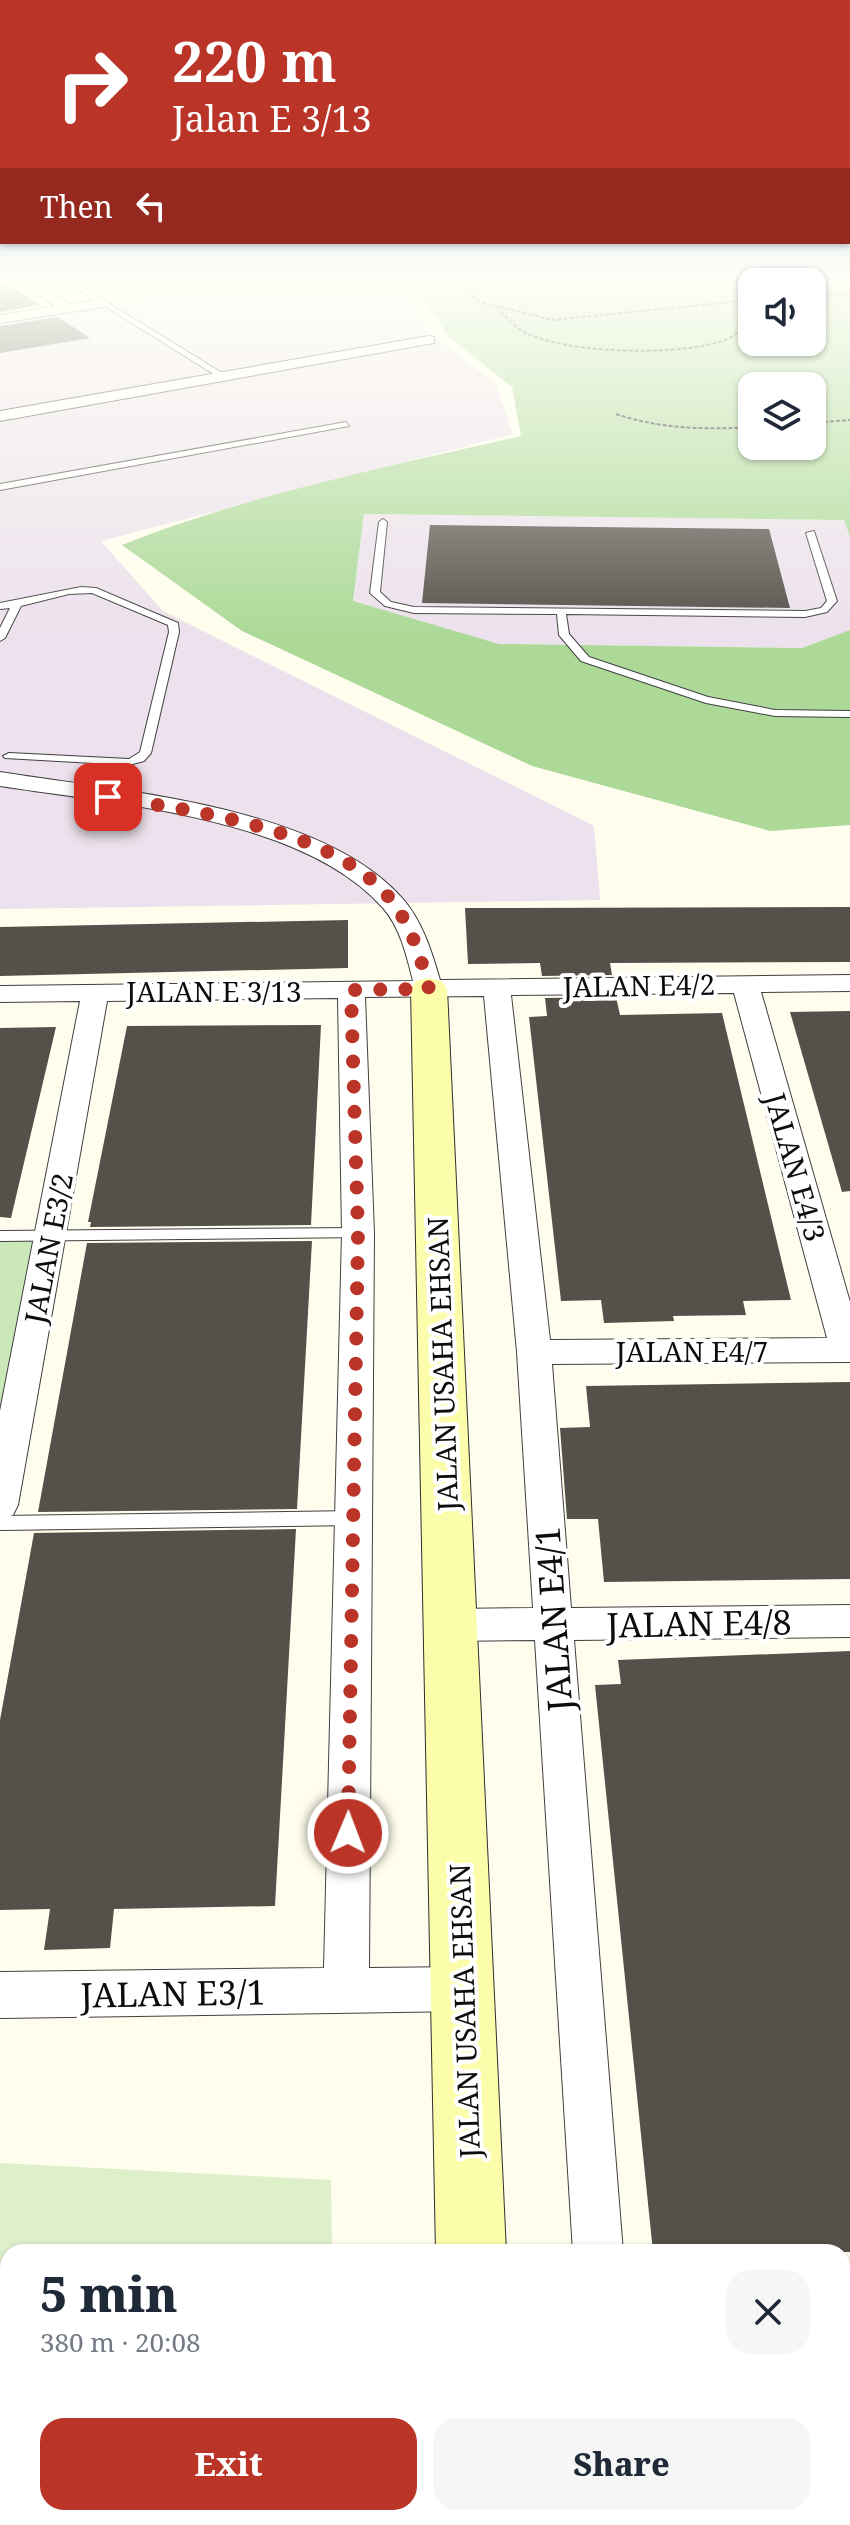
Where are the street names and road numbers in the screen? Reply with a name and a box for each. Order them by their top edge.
street label: JALAN E4/2 [561,965,716,1005]
street label: JALAN E 3/13 [125,972,302,1010]
street label: JALAN E4/3 [756,1088,835,1245]
street label: JALAN E3/2 [15,1170,81,1327]
street label: JALAN USAHA EHSAN [418,1216,466,1513]
street label: JALAN E4/7 [615,1332,768,1370]
street label: JALAN E4/1 [524,1525,582,1714]
street label: JALAN E4/8 [605,1598,792,1648]
street label: JALAN USAHA EHSAN [440,1863,488,2160]
street label: JALAN E3/1 [79,1968,266,2018]

